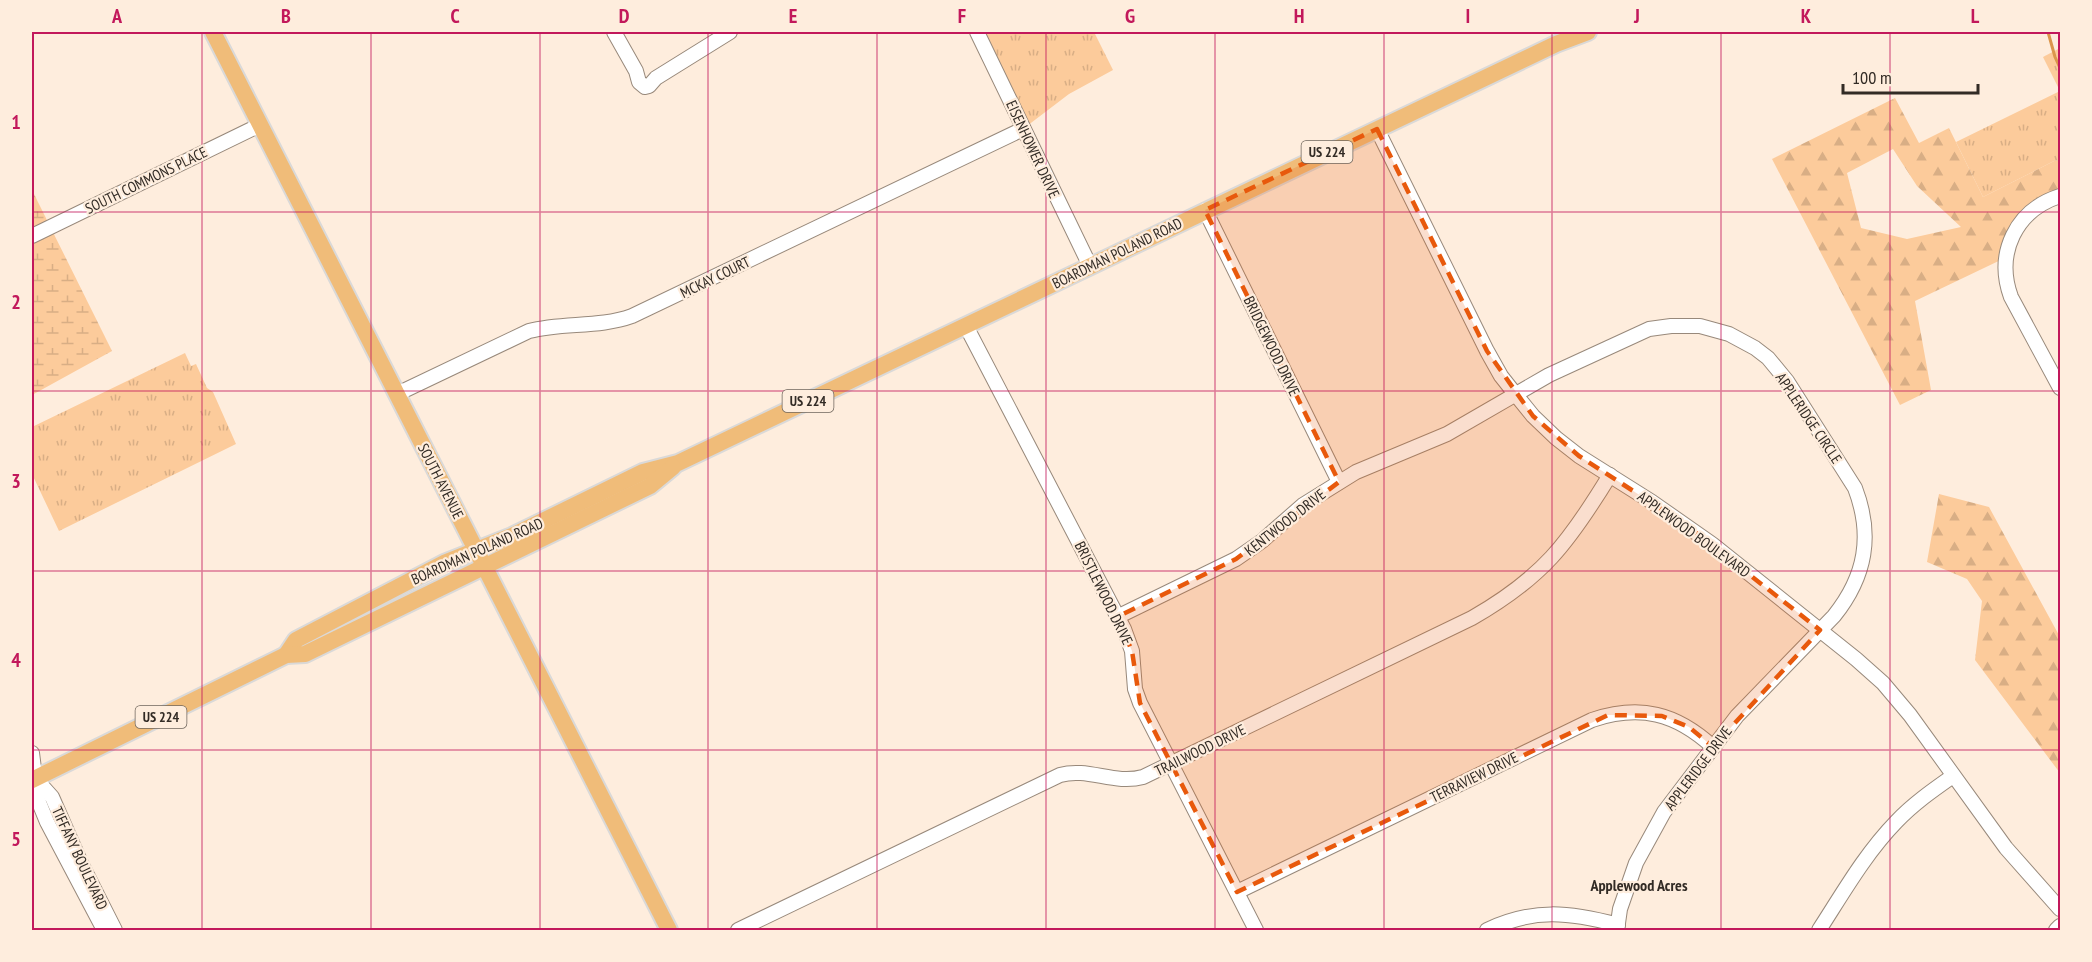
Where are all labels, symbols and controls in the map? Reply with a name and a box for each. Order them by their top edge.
text: A [111,3,123,29]
text: B [281,3,291,29]
text: C [450,3,460,29]
text: D [619,3,630,29]
text: E [789,3,797,29]
text: F [958,3,966,29]
text: G [1125,3,1135,29]
text: H [1294,3,1304,29]
text: I [1466,3,1470,29]
text: J [1633,3,1640,29]
text: K [1801,3,1812,29]
text: L [1971,3,1980,29]
scale bar [1843,57,1978,95]
text: 100 m [1852,66,1892,89]
street label: EISENHOWER DRIVE [1002,97,1064,201]
text: 1 [11,109,21,135]
road number: US 224 [1302,141,1352,163]
street label: SOUTH COMMONS PLACE [82,142,210,218]
street label: BOARDMAN POLAND ROAD [1049,213,1185,293]
street label: MCKAY COURT [677,252,753,302]
text: 2 [11,289,21,315]
street label: BRIDGEWOOD DRIVE [1240,293,1304,399]
street label: APPLERIDGE CIRCLE [1772,369,1846,467]
road number: US 224 [782,390,834,412]
street label: SOUTH AVENUE [414,440,468,522]
text: 3 [11,468,21,494]
street label: KENTWOOD DRIVE [1241,484,1329,560]
street label: APPLEWOOD BOULEVARD [1634,487,1754,581]
street label: BOARDMAN POLAND ROAD [408,513,546,589]
street label: BRISTLEWOOD DRIVE [1071,538,1137,648]
text: 4 [11,647,21,673]
road number: US 224 [136,706,186,728]
street label: TRAILWOOD DRIVE [1151,720,1249,780]
street label: APPLERIDGE DRIVE [1660,722,1736,814]
street label: TERRAVIEW DRIVE [1427,748,1521,806]
street label: TIFFANY BOULEVARD [48,803,112,913]
text: 5 [11,826,21,852]
district label: Applewood Acres [1589,875,1688,895]

